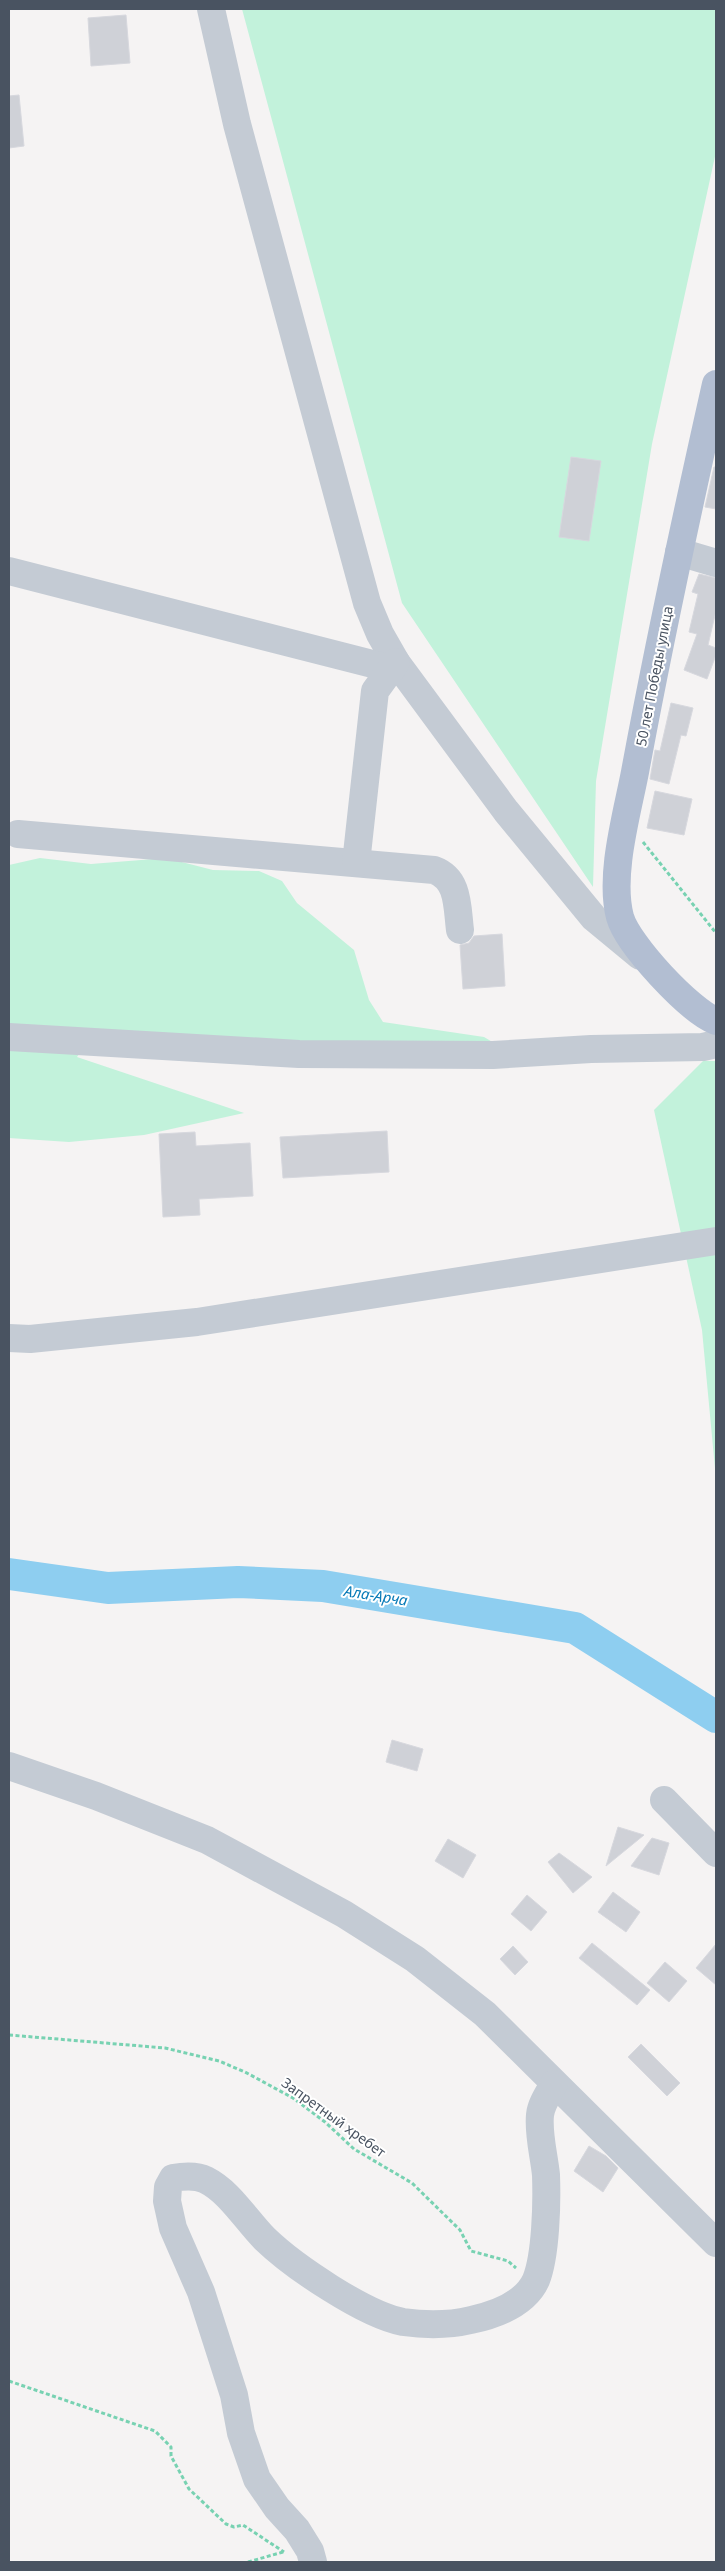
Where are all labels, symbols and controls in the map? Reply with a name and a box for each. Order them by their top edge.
street label: 50 лет Победы улица [631,604,677,748]
water label: Ала-Арча [342,1580,410,1610]
street label: Запретный хребет [278,2073,390,2162]

